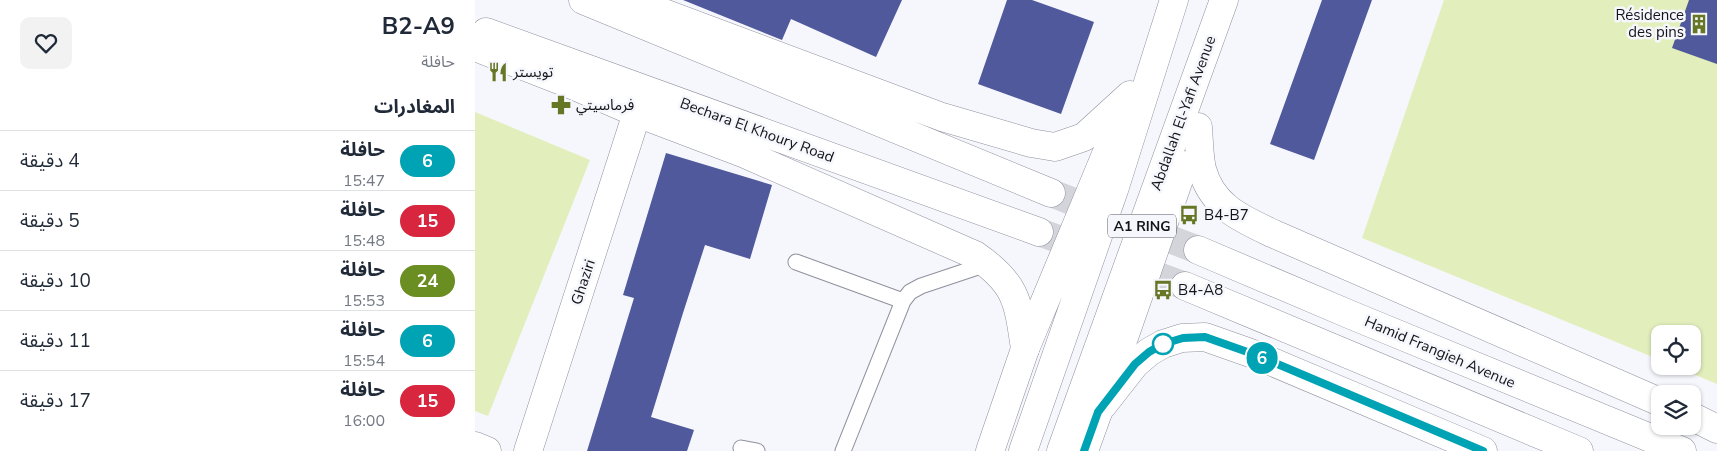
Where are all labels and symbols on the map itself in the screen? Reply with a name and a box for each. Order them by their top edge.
place label: Résidence des pins [1615,5,1684,42]
building icon: Résidence des pins [1688,13,1710,35]
street label: Abdallah El-Yafi Avenue [1146,33,1220,193]
restaurant icon: تويستر [487,61,509,83]
place label: تويستر [512,62,553,82]
street label: Bechara El Khoury Road [677,93,837,167]
pharmacy icon: فرماسيتي [550,94,572,116]
place label: فرماسيتي [576,95,635,116]
bus stop icon: B4-B7 [1178,204,1200,226]
place label: B4-B7 [1204,205,1249,225]
road number: A1 RING [1108,215,1176,238]
street label: Ghaziri [566,257,600,307]
bus stop icon: B4-A8 [1152,279,1174,301]
place label: B4-A8 [1178,280,1223,300]
street label: Hamid Frangieh Avenue [1362,311,1518,393]
unlabelled marker [1152,333,1174,355]
line badge: 6 [1246,342,1278,374]

